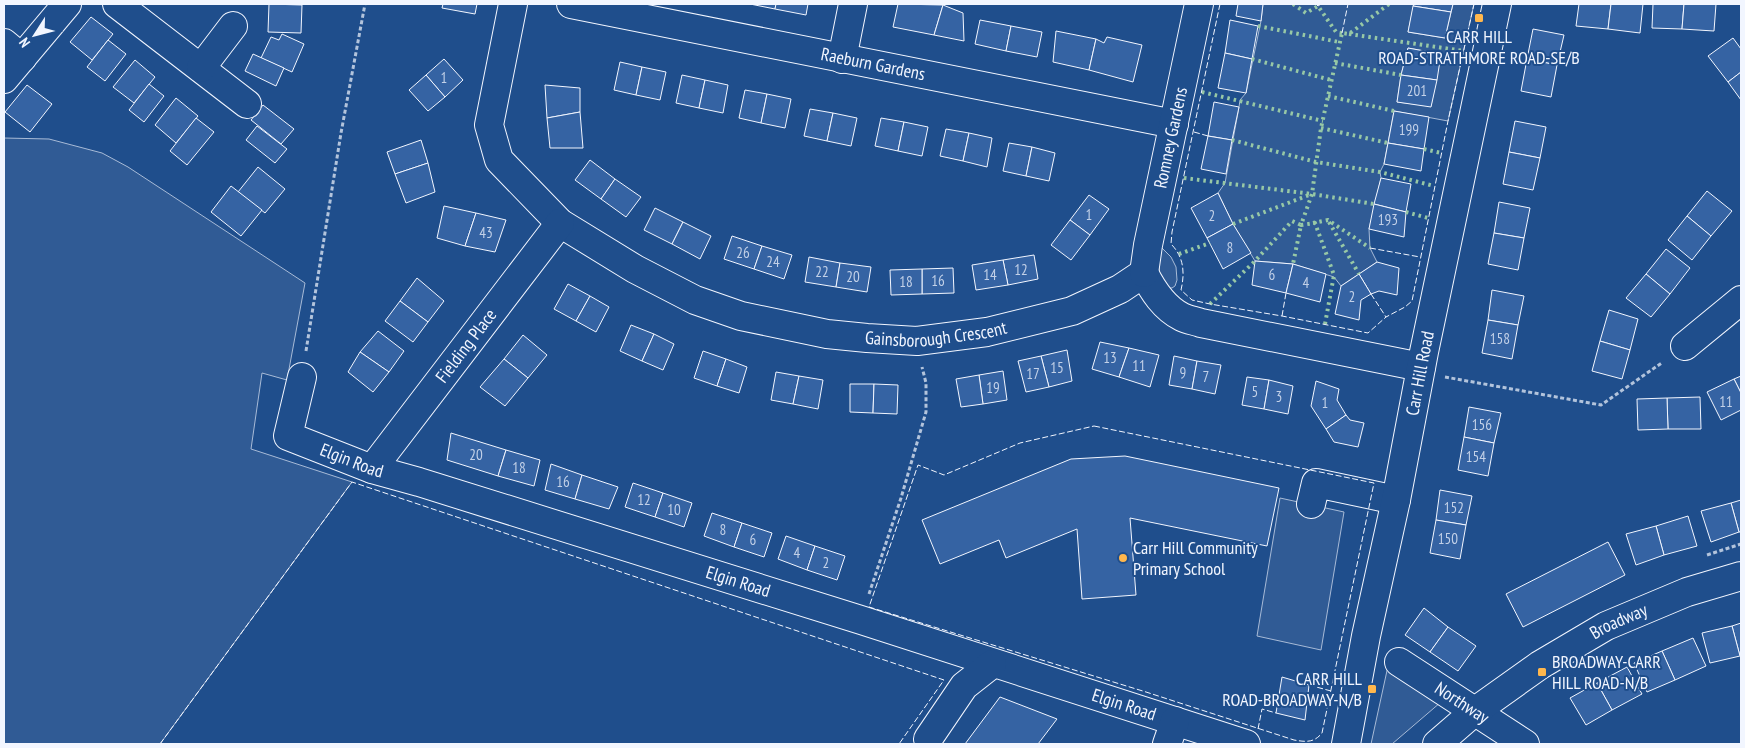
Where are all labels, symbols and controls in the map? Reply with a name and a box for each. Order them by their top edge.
north arrow [10,10,60,60]
marker: CARR HILL ROAD-STRATHMORE ROAD-SE/B [1473,12,1485,24]
place label: CARR HILL ROAD-STRATHMORE ROAD-SE/B [1378,25,1580,69]
text: N [15,34,34,51]
street label: Raeburn Gardens [819,42,927,85]
house number: 1 [441,68,447,87]
house number: 201 [1407,81,1427,100]
street label: Romney Gardens [1148,85,1192,190]
house number: 199 [1399,120,1419,139]
house number: 1 [1086,205,1092,224]
house number: 2 [1209,206,1215,225]
house number: 193 [1378,210,1398,229]
house number: 43 [479,223,493,242]
house number: 8 [1227,238,1233,257]
house number: 26 [736,243,750,262]
house number: 24 [766,252,780,271]
house number: 12 [1014,260,1028,279]
house number: 22 [815,262,829,281]
house number: 14 [983,265,997,284]
house number: 6 [1269,265,1276,284]
house number: 20 [846,267,860,286]
house number: 16 [931,271,945,290]
house number: 18 [899,272,913,291]
house number: 4 [1303,273,1310,292]
house number: 2 [1349,287,1355,306]
street label: Fielding Place [430,304,501,387]
street label: Gainsborough Crescent [864,316,1009,352]
street label: Carr Hill Road [1400,329,1439,417]
house number: 158 [1490,329,1510,348]
house number: 13 [1103,348,1117,367]
house number: 11 [1132,356,1146,375]
house number: 15 [1050,358,1064,377]
house number: 9 [1180,363,1186,382]
house number: 17 [1026,364,1040,383]
house number: 7 [1203,367,1209,386]
house number: 19 [986,378,1000,397]
house number: 5 [1252,382,1258,401]
house number: 3 [1276,387,1282,406]
house number: 11 [1719,392,1733,411]
house number: 1 [1322,393,1328,412]
house number: 156 [1472,415,1492,434]
street label: Elgin Road [317,438,386,483]
house number: 20 [469,445,483,464]
house number: 154 [1466,447,1486,466]
house number: 18 [512,458,526,477]
house number: 16 [556,472,570,491]
house number: 12 [637,490,651,509]
house number: 152 [1444,498,1464,517]
house number: 10 [667,500,681,519]
house number: 8 [720,520,726,539]
house number: 150 [1438,529,1458,548]
house number: 6 [750,530,757,549]
place label: Carr Hill Community Primary School [1133,536,1258,580]
house number: 4 [794,543,801,562]
marker: Carr Hill Community Primary School [1117,552,1129,564]
house number: 2 [823,553,829,572]
street label: Elgin Road [703,560,773,602]
street label: Broadway [1585,598,1651,644]
place label: BROADWAY-CARR HILL ROAD-N/B [1552,650,1661,694]
marker: BROADWAY-CARR HILL ROAD-N/B [1536,666,1548,678]
place label: CARR HILL ROAD-BROADWAY-N/B [1222,667,1363,711]
street label: Northway [1431,676,1494,729]
street label: Elgin Road [1089,683,1159,725]
marker: CARR HILL ROAD-BROADWAY-N/B [1366,683,1378,695]

